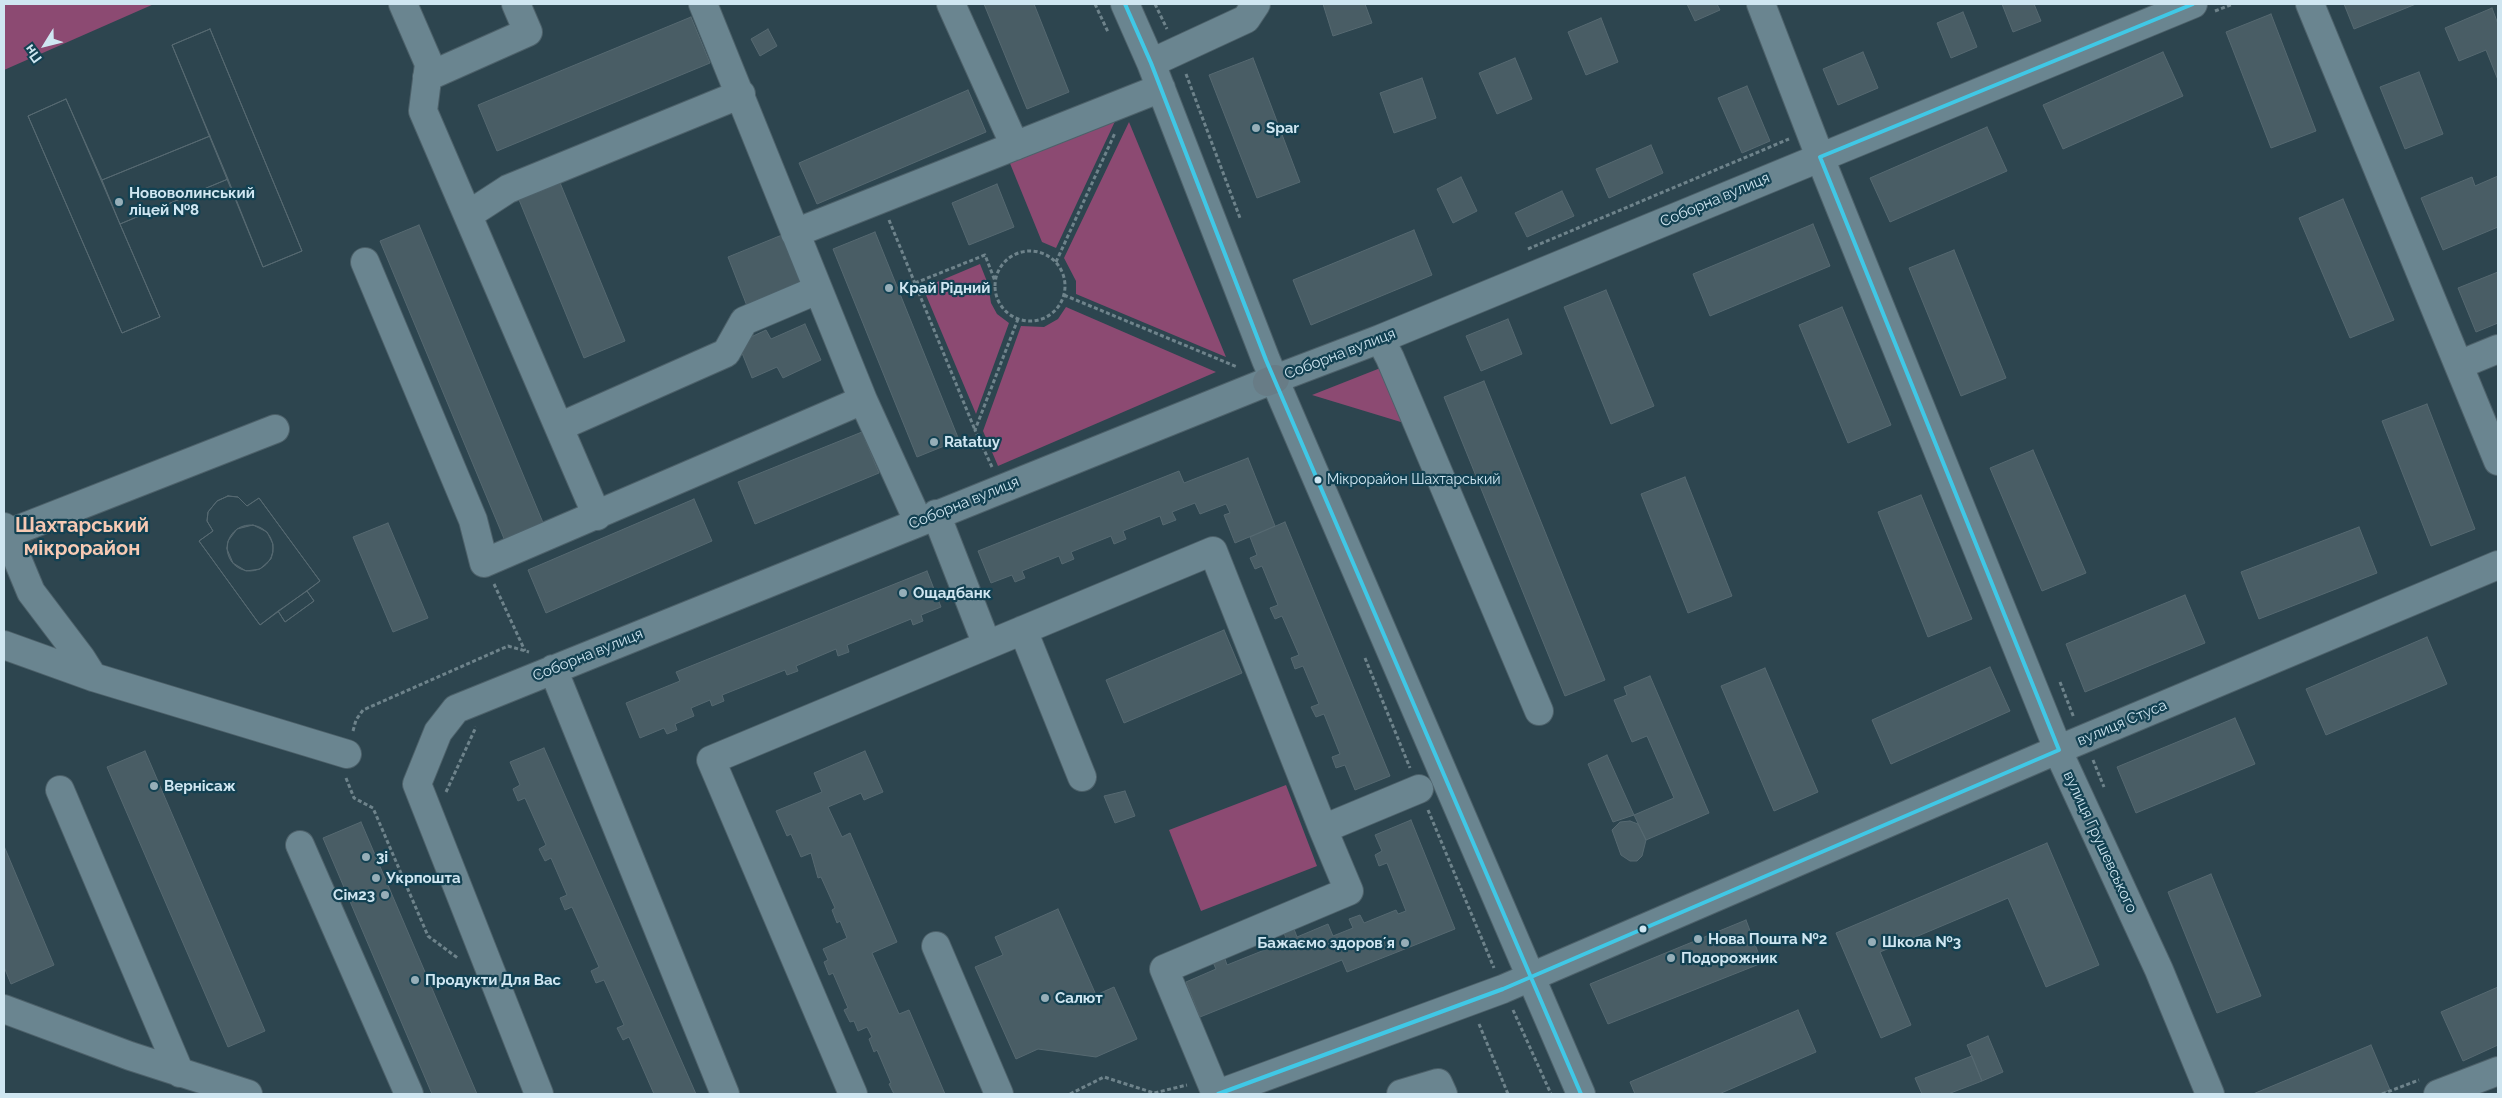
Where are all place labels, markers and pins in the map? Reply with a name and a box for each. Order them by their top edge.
place label: Spar [1266,119,1299,137]
marker: Spar [1250,122,1262,134]
place label: Нововолинський ліцей №8 [129,184,255,219]
marker: Нововолинський ліцей №8 [113,196,125,208]
place label: Край Рідний [899,279,990,297]
marker: Край Рідний [883,282,895,294]
place label: Ratatuy [944,433,1000,451]
marker: Ratatuy [928,436,940,448]
place label: Мікрорайон Шахтарський [1327,472,1501,488]
marker: Мікрорайон Шахтарський [1313,475,1323,485]
place label: Ощадбанк [913,584,991,602]
marker: Ощадбанк [897,587,909,599]
place label: Вернісаж [164,777,235,795]
marker: Вернісаж [148,780,160,792]
place label: 3і [376,848,388,866]
marker: 3і [360,851,372,863]
place label: Укрпошта [386,869,461,887]
marker: Укрпошта [370,872,382,884]
place label: Сім23 [333,886,375,904]
marker: Сім23 [379,889,391,901]
unlabelled marker [1638,924,1648,934]
place label: Нова Пошта №2 [1708,930,1827,948]
marker: Нова Пошта №2 [1692,933,1704,945]
place label: Школа №3 [1882,933,1961,951]
place label: Бажаємо здоровʼя [1257,934,1395,952]
marker: Школа №3 [1866,936,1878,948]
marker: Бажаємо здоровʼя [1399,937,1411,949]
place label: Подорожник [1681,949,1778,967]
marker: Подорожник [1665,952,1677,964]
place label: Продукти Для Вас [425,971,561,989]
marker: Продукти Для Вас [409,974,421,986]
place label: Салют [1055,989,1103,1007]
marker: Салют [1039,992,1051,1004]

